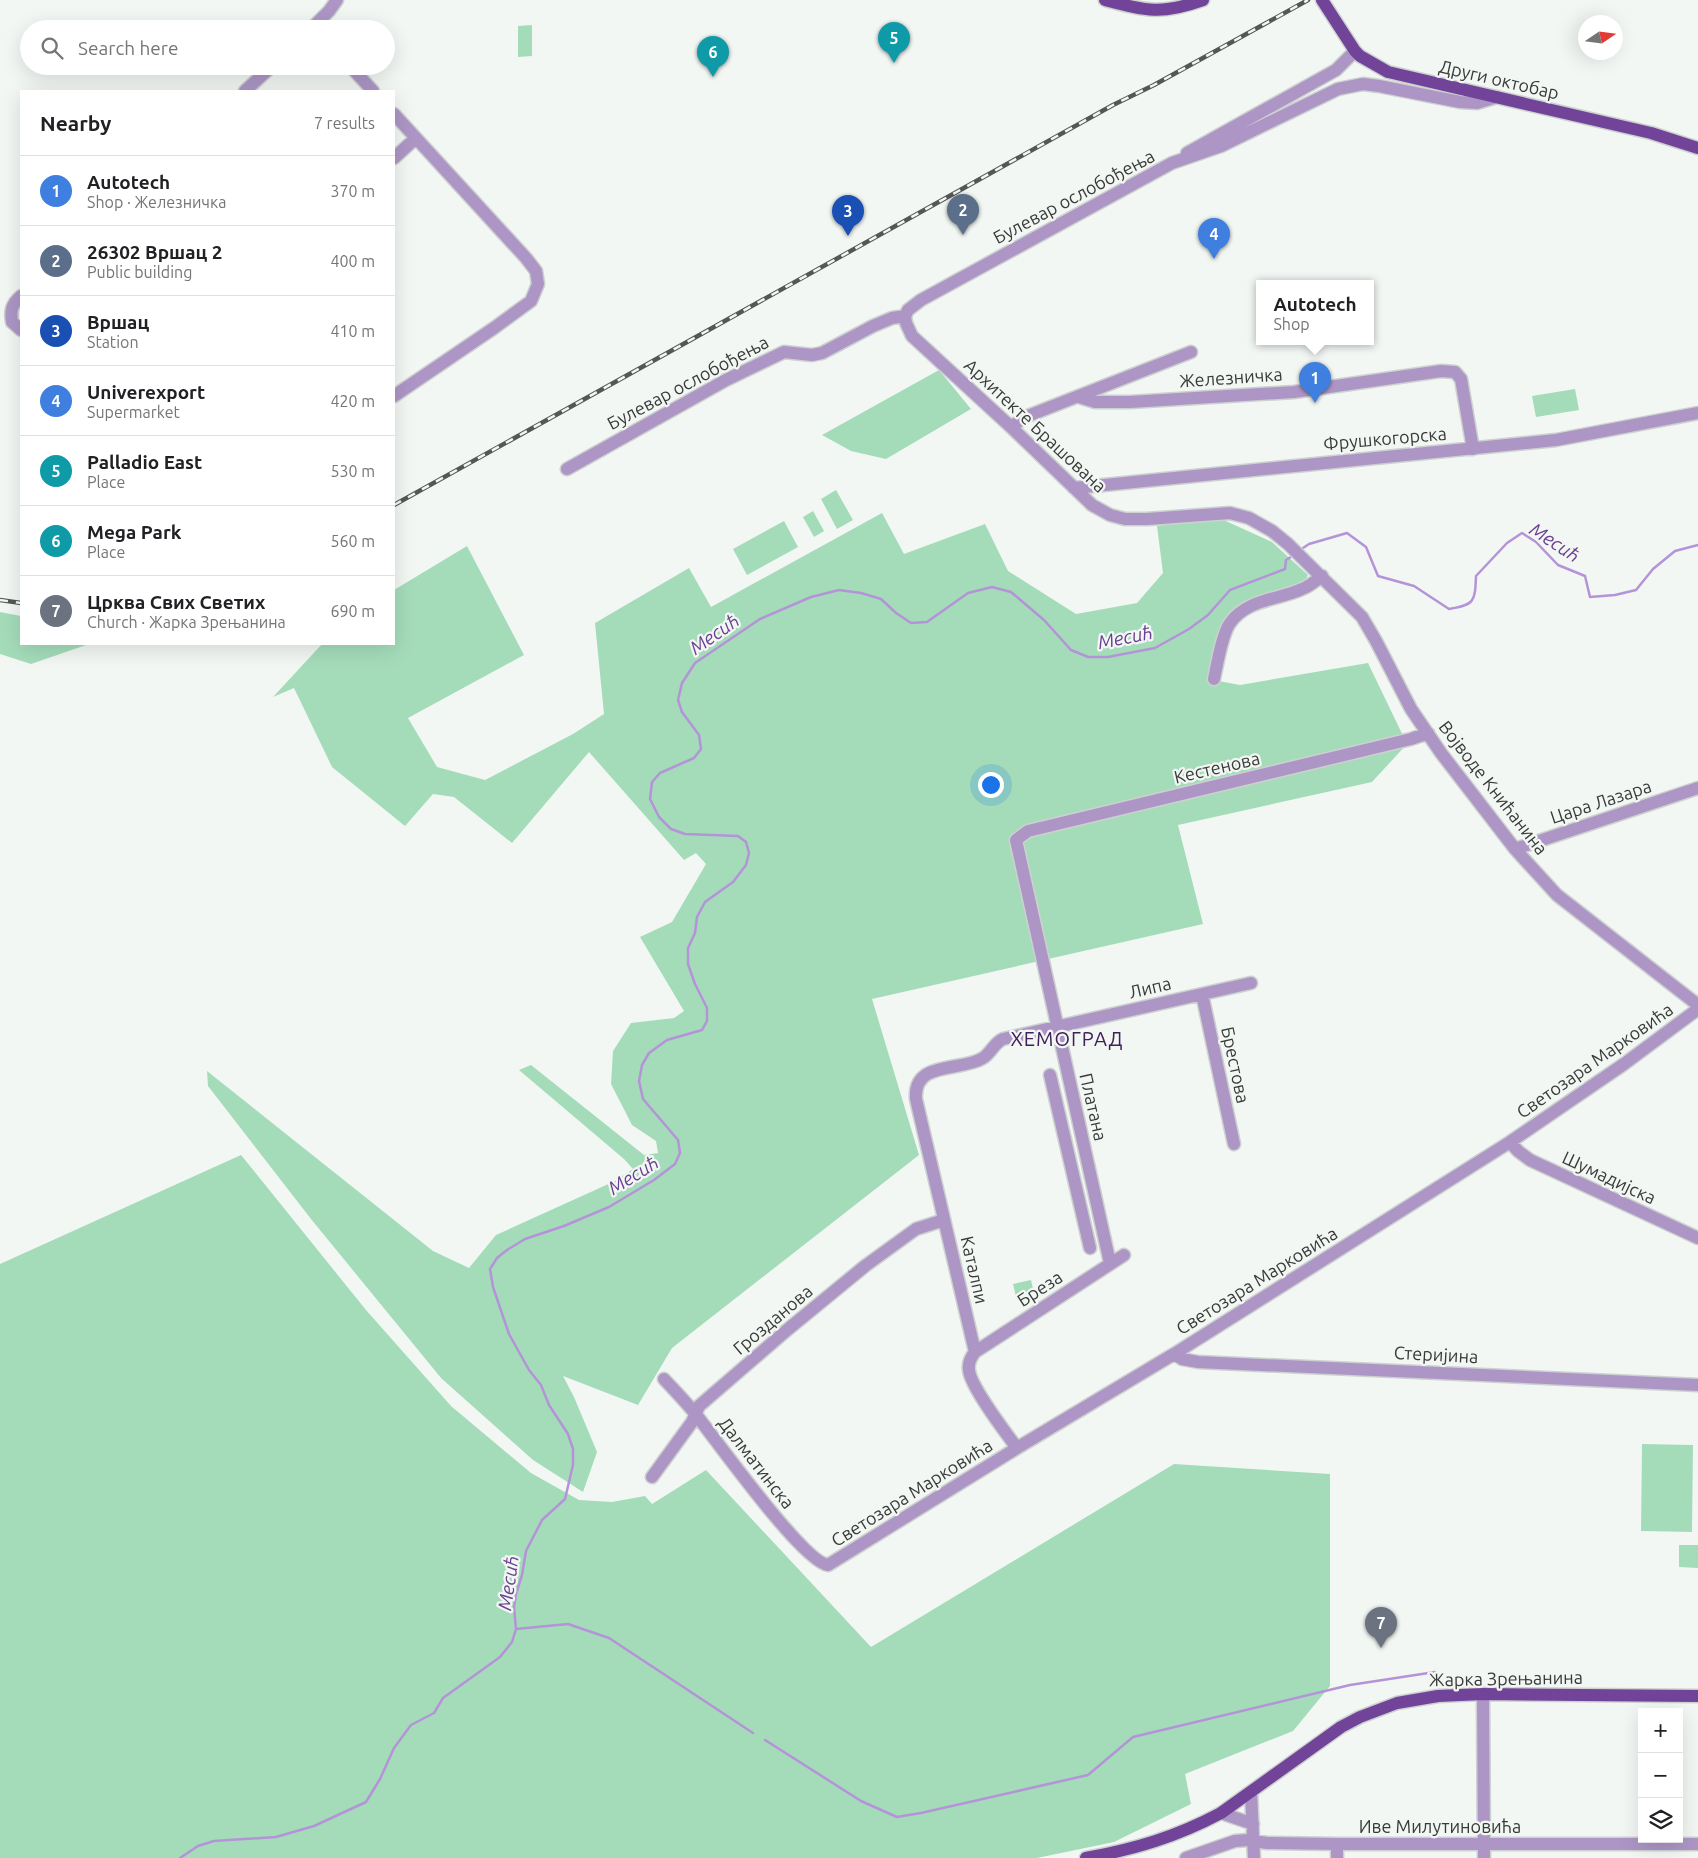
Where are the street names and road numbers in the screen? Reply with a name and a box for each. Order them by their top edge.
street label: Други октобар [1437,56,1561,103]
street label: Булевар ослобођења [989,145,1158,248]
street label: Булевар ослобођења [603,331,772,434]
street label: Архитекте Брашована [961,355,1111,496]
street label: Железничка [1179,363,1283,391]
street label: Фрушкогорска [1322,423,1448,453]
street label: Војводе Книћанина [1435,717,1552,858]
street label: Кестенова [1172,747,1262,787]
street label: Цара Лазара [1548,775,1654,827]
street label: Липа [1127,972,1173,1002]
street label: Светозара Марковића [1512,999,1676,1122]
street label: Брестова [1218,1025,1254,1105]
street label: Платана [1076,1071,1112,1143]
street label: Шумадијска [1559,1147,1659,1207]
street label: Светозара Марковића [1172,1222,1341,1338]
street label: Каталпи [957,1234,992,1306]
street label: Бреза [1013,1266,1066,1310]
street label: Грозданова [729,1280,816,1358]
street label: Стеријина [1393,1342,1479,1366]
street label: Далматинска [715,1413,799,1512]
street label: Светозара Марковића [827,1434,996,1550]
street label: Жарка Зрењанина [1429,1667,1583,1689]
street label: Иве Милутиновића [1359,1816,1521,1836]

